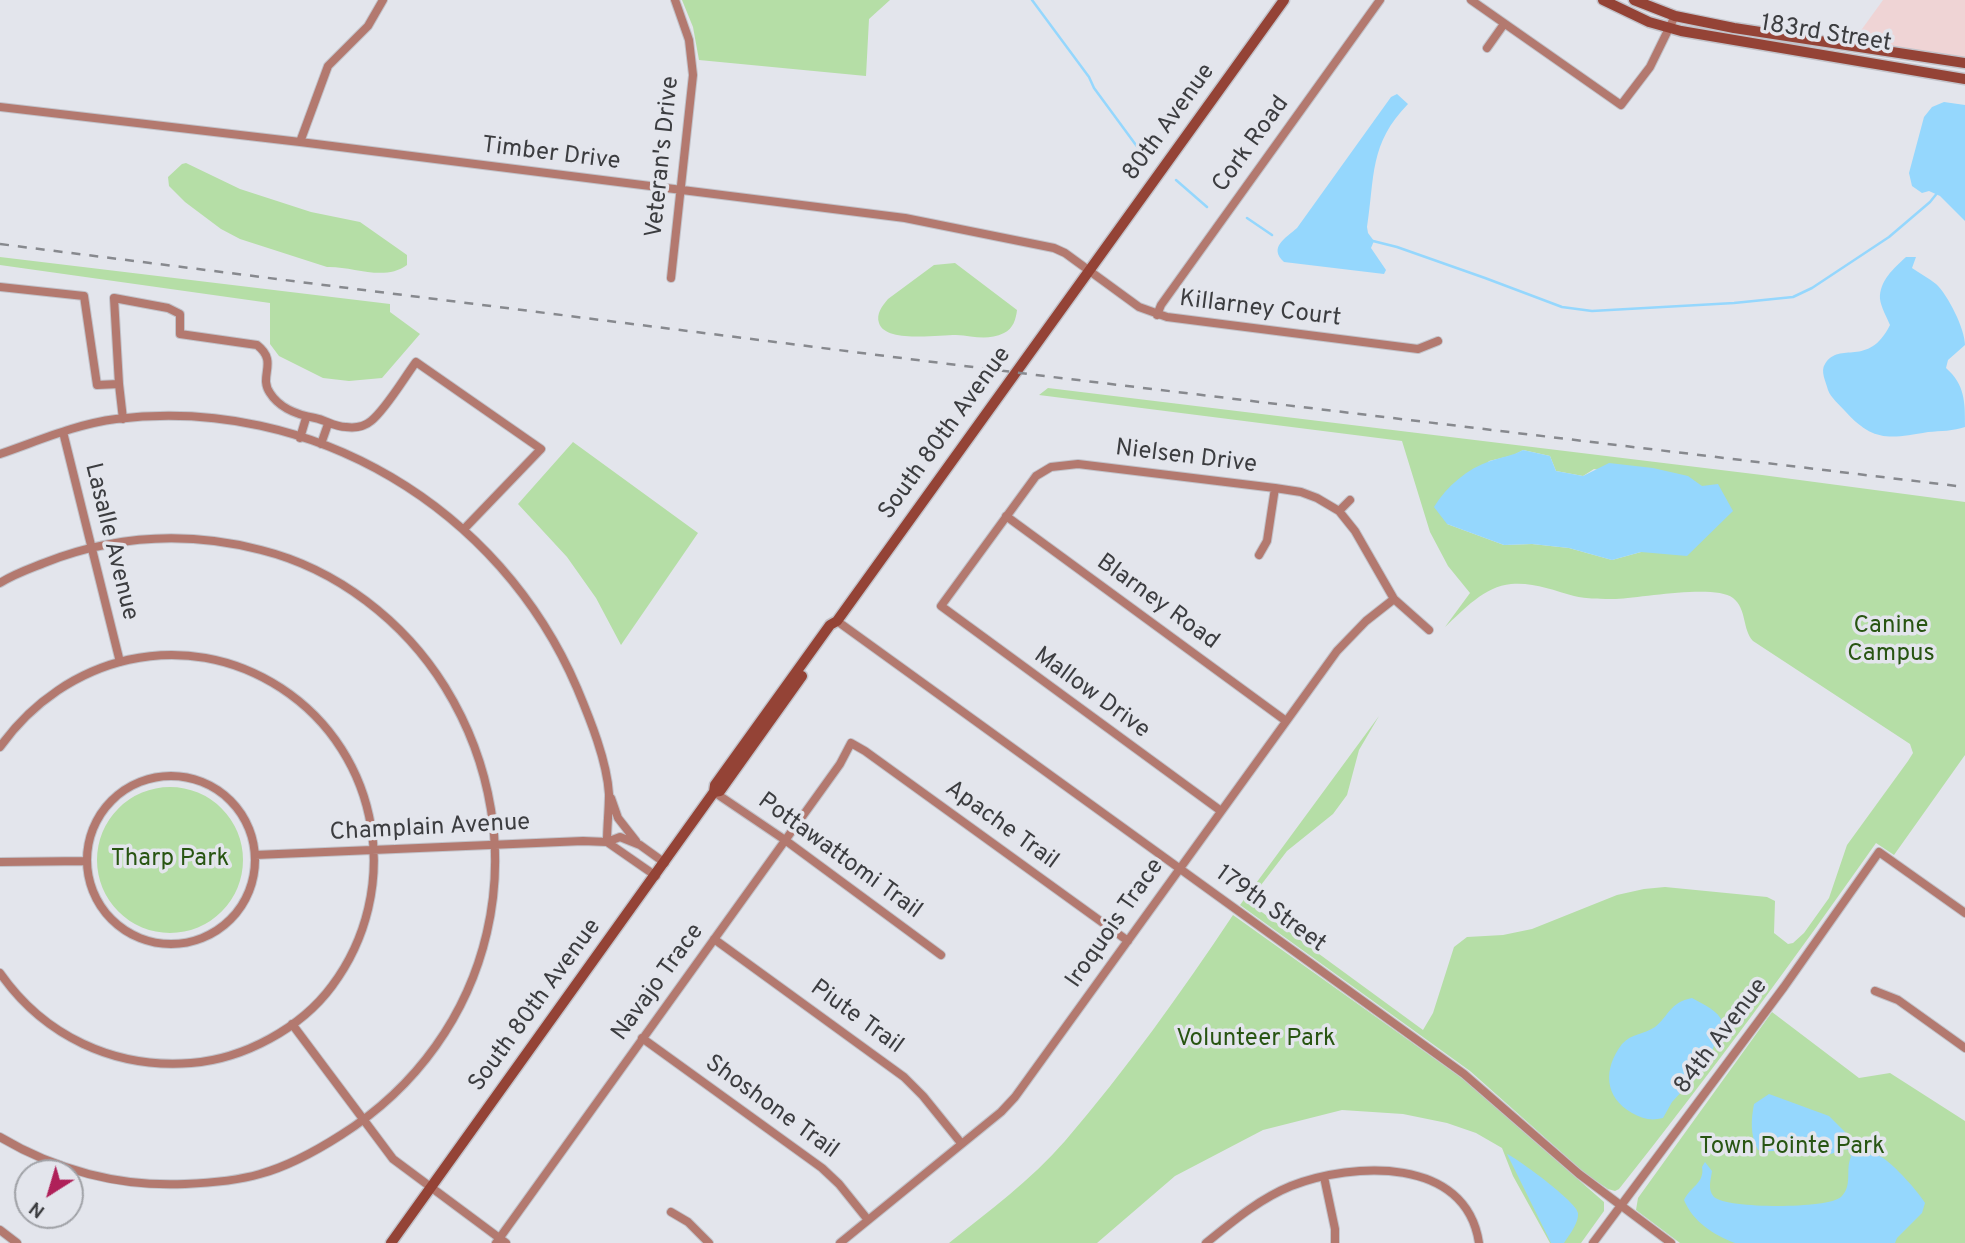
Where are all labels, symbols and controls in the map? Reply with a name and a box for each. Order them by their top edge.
street label: 183rd Street [1759,10,1893,60]
street label: 80th Avenue [1118,59,1222,187]
street label: Veteran's Drive [641,75,687,239]
street label: Cork Road [1207,91,1297,199]
street label: Timber Drive [480,132,622,178]
street label: Killarney Court [1177,286,1343,334]
street label: South 80th Avenue [874,342,1018,526]
street label: Nielsen Drive [1114,435,1258,481]
street label: Lasalle Avenue [77,460,143,624]
street label: Blarney Road [1090,549,1224,657]
park label: Canine Campus [1847,613,1935,669]
street label: Mallow Drive [1027,642,1155,746]
street label: Apache Trail [939,775,1063,877]
street label: Pottawattomi Trail [751,788,927,926]
street label: Champlain Avenue [329,809,531,849]
park label: Tharp Park [111,846,229,874]
street label: Iroquois Trace [1061,854,1171,994]
street label: 179th Street [1209,860,1331,960]
street label: South 80th Avenue [464,914,608,1098]
street label: Navajo Trace [607,919,711,1047]
street label: 84th Avenue [1669,973,1775,1101]
street label: Piute Trail [804,975,908,1061]
park label: Volunteer Park [1176,1026,1336,1054]
street label: Shoshone Trail [699,1050,843,1166]
park label: Town Pointe Park [1699,1134,1885,1162]
north arrow [14,1159,84,1229]
text: N [25,1195,50,1223]

